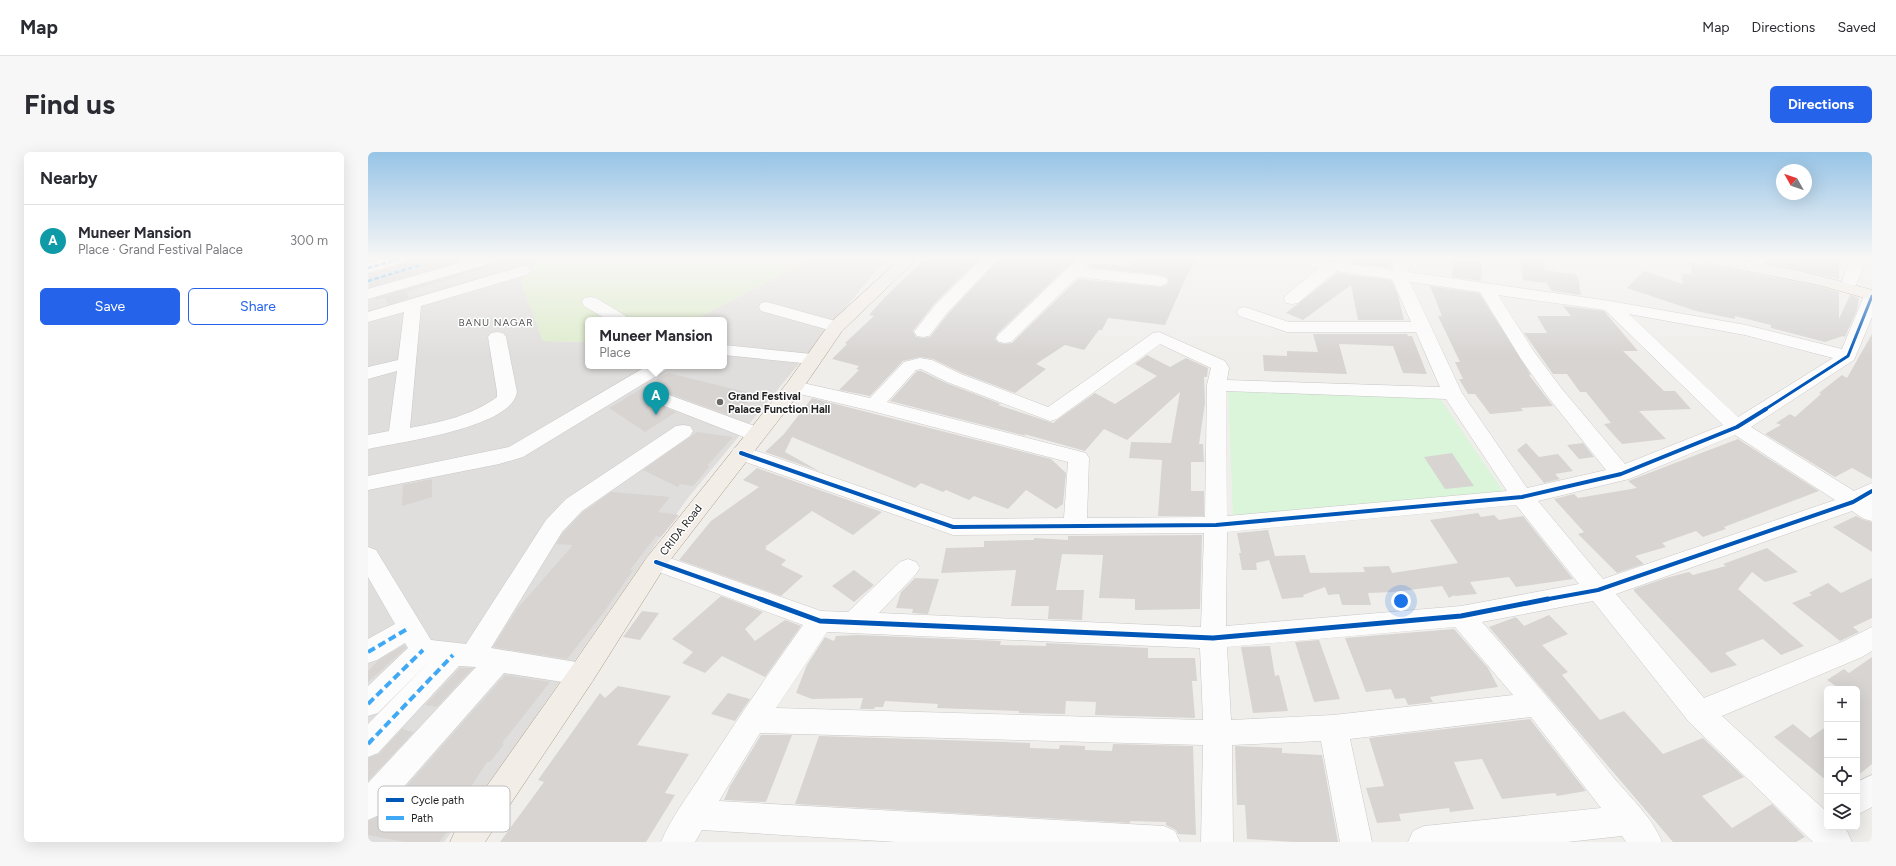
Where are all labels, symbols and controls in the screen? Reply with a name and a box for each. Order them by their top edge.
text: Map [20,16,58,39]
text: Map [1702,19,1730,36]
text: Directions [1752,19,1815,36]
text: Saved [1837,19,1876,36]
button: Directions [1770,86,1872,123]
text: Find us [24,87,115,121]
north arrow [1776,164,1812,200]
text: Nearby [40,168,98,188]
text: Muneer Mansion [78,224,191,242]
text: A [48,233,58,248]
text: 300 m [290,233,328,248]
text: Place · Grand Festival Palace [78,242,243,257]
button: Save [40,288,180,325]
button: Share [188,288,328,325]
district label: BANU NAGAR [459,316,533,329]
popup [585,317,727,369]
text: Muneer Mansion [599,327,713,345]
text: Place [599,345,631,360]
pin: A [643,382,669,415]
place label: Grand Festival Palace Function Hall [728,390,831,416]
marker: Grand Festival Palace Function Hall [715,397,725,407]
street label: CRIDA Road [657,502,705,558]
your location [1391,591,1411,611]
map controls [1824,686,1860,830]
button: + [1824,686,1860,722]
button: − [1824,722,1860,758]
button: locate [1824,758,1860,794]
legend [378,786,510,832]
text: Cycle path [411,794,464,807]
button: layers [1824,794,1860,830]
text: Path [411,812,433,825]

